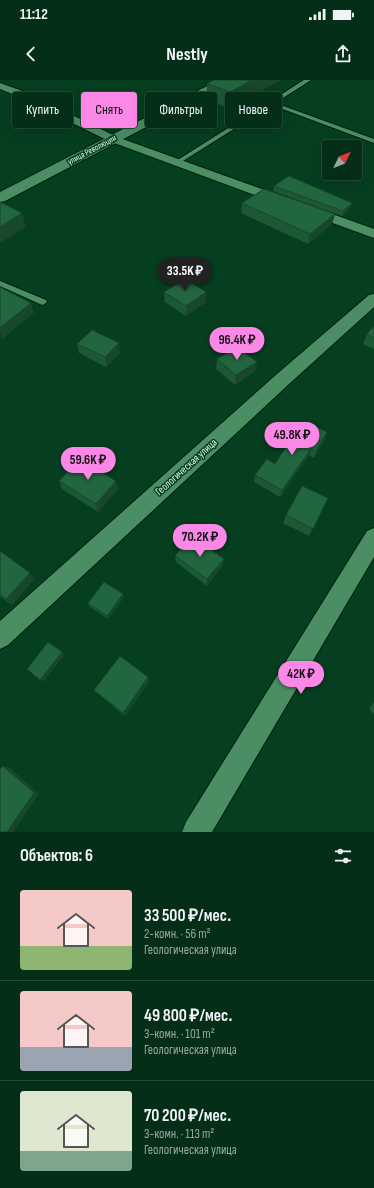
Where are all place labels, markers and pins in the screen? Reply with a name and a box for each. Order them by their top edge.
pin: 33.5K ₽ [148,258,222,292]
pin: 96.4K ₽ [200,327,274,361]
pin: 49.8K ₽ [255,422,329,456]
pin: 59.6K ₽ [51,447,125,481]
pin: 70.2K ₽ [163,524,237,558]
pin: 42K ₽ [273,661,329,695]

